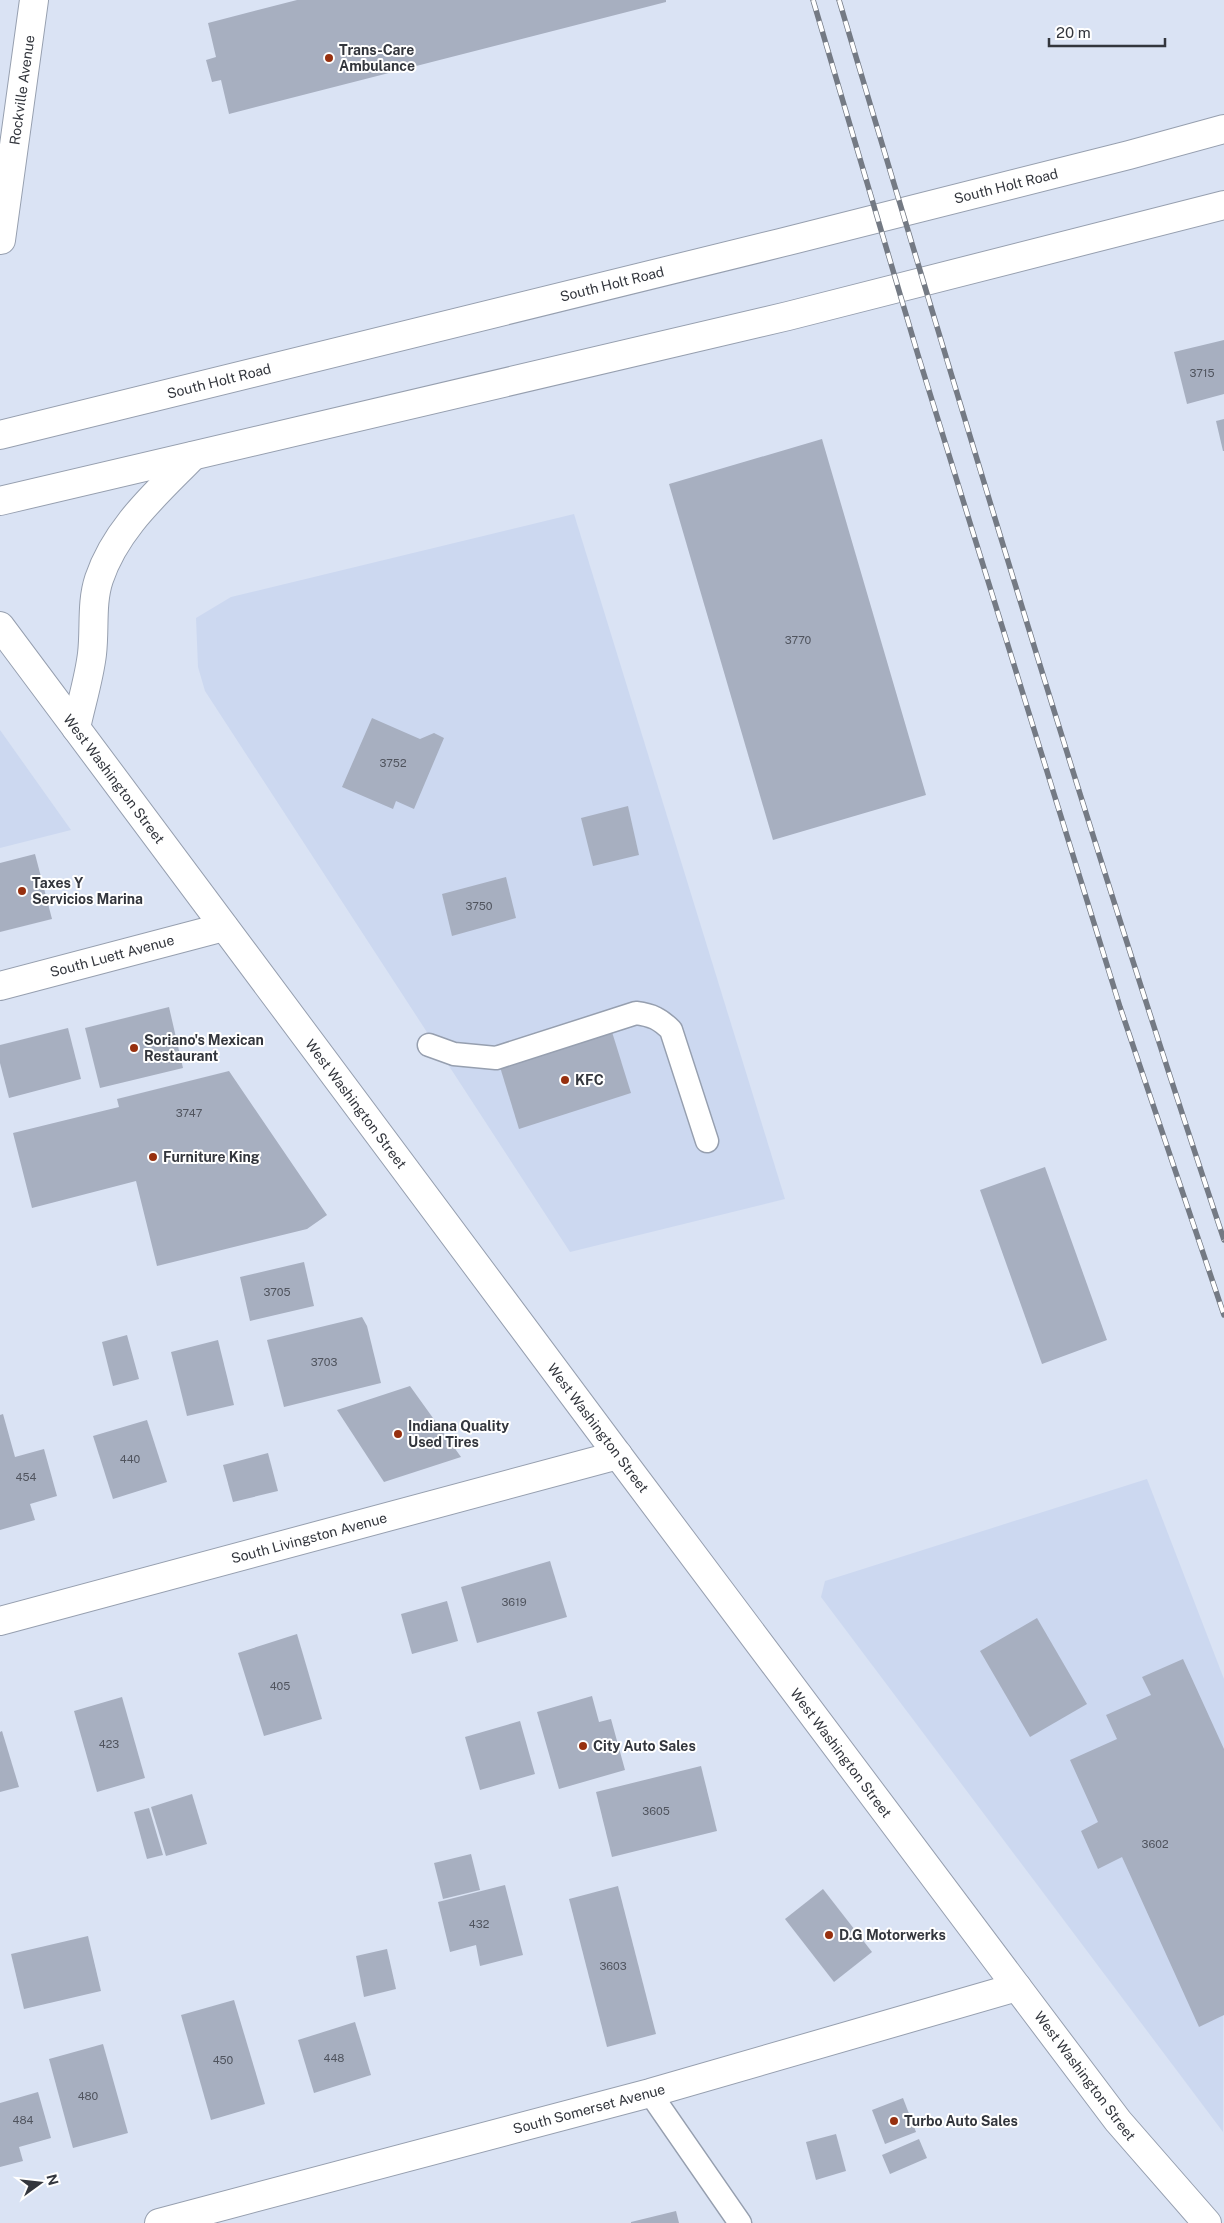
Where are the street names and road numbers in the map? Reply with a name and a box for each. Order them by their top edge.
street label: Rockville Avenue [6,34,38,146]
street label: South Holt Road [952,165,1060,207]
street label: South Holt Road [558,263,666,305]
street label: South Holt Road [165,360,273,402]
street label: West Washington Street [60,711,168,847]
street label: South Luett Avenue [48,932,176,980]
street label: West Washington Street [302,1036,410,1172]
street label: West Washington Street [544,1360,652,1496]
street label: South Livingston Avenue [229,1509,389,1567]
street label: West Washington Street [787,1685,895,1821]
street label: West Washington Street [1031,2008,1139,2144]
street label: South Somerset Avenue [511,2081,667,2137]

